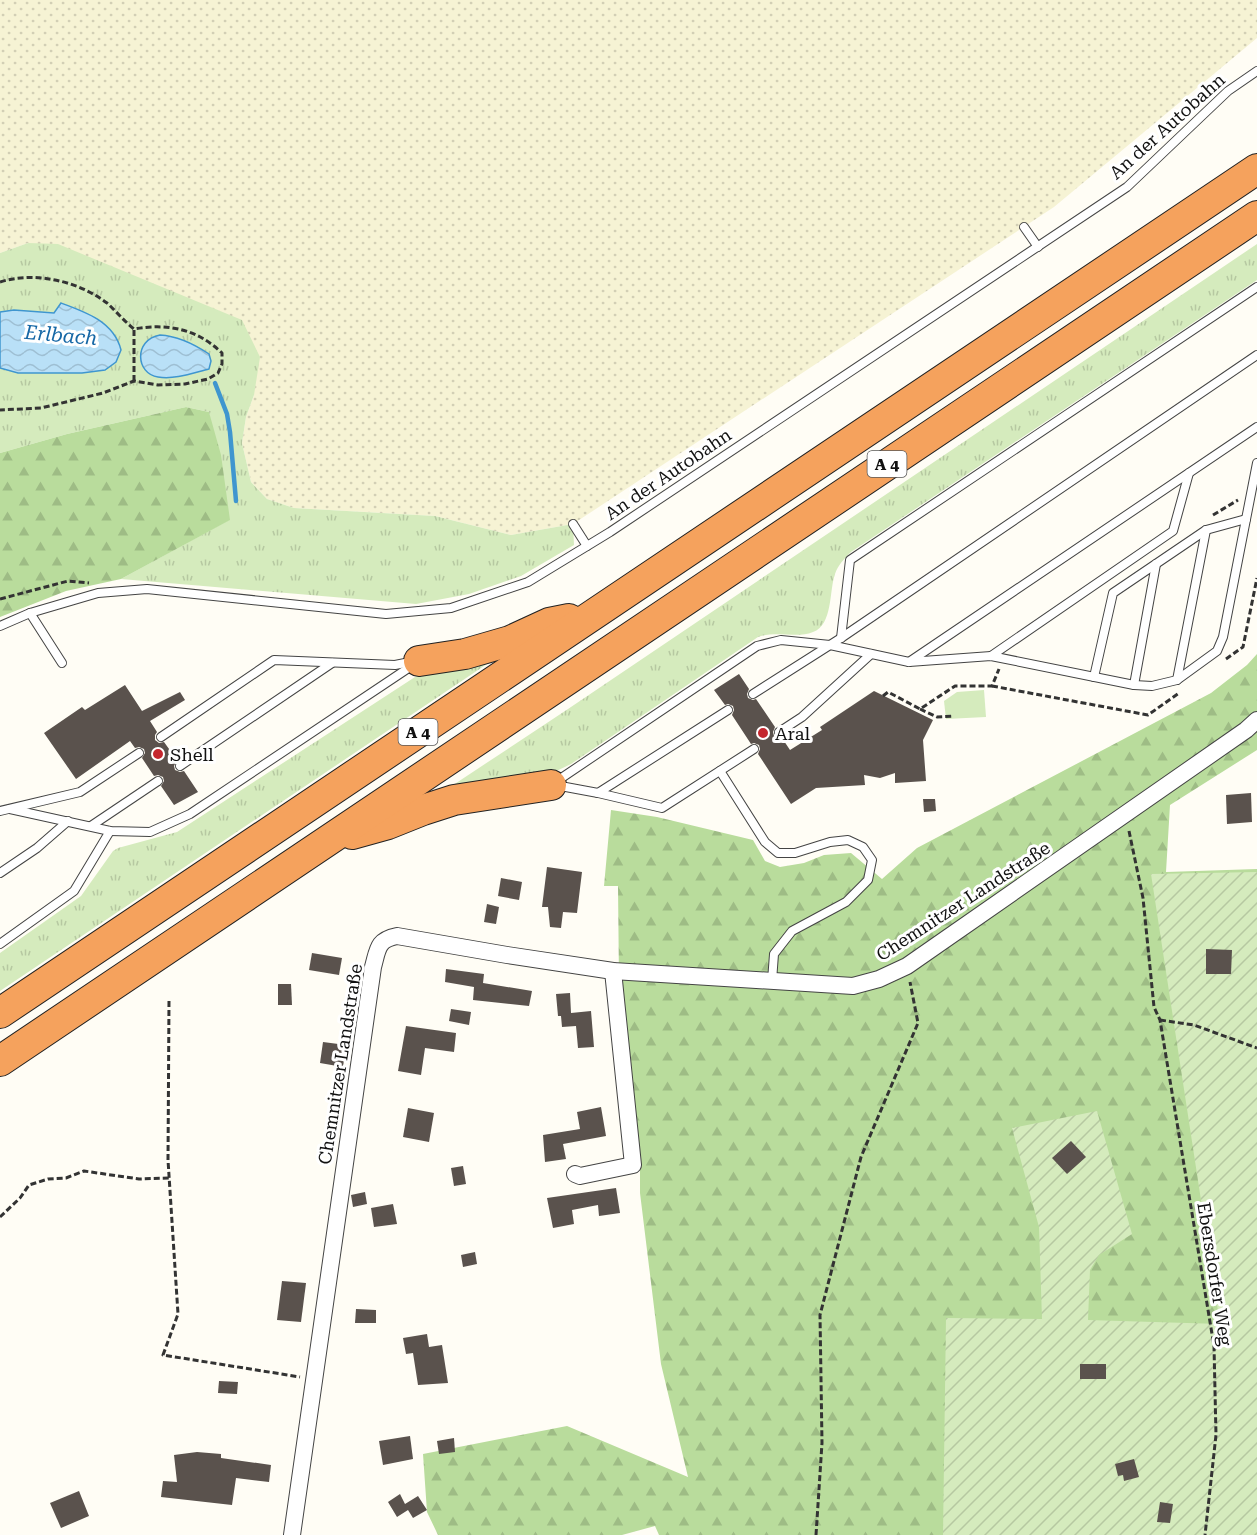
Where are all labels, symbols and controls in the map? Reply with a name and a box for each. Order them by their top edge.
street label: An der Autobahn [1105,69,1229,183]
water label: Erlbach [23,320,98,350]
street label: An der Autobahn [601,424,735,524]
road number: A 4 [868,451,906,477]
road number: A 4 [398,719,438,745]
place label: Aral [775,723,811,744]
marker: Aral [756,726,770,740]
place label: Shell [170,744,214,765]
marker: Shell [151,747,165,761]
street label: Chemnitzer Landstraße [872,837,1054,965]
street label: Chemnitzer Landstraße [314,962,366,1166]
street label: Ebersdorfer Weg [1193,1201,1237,1348]

